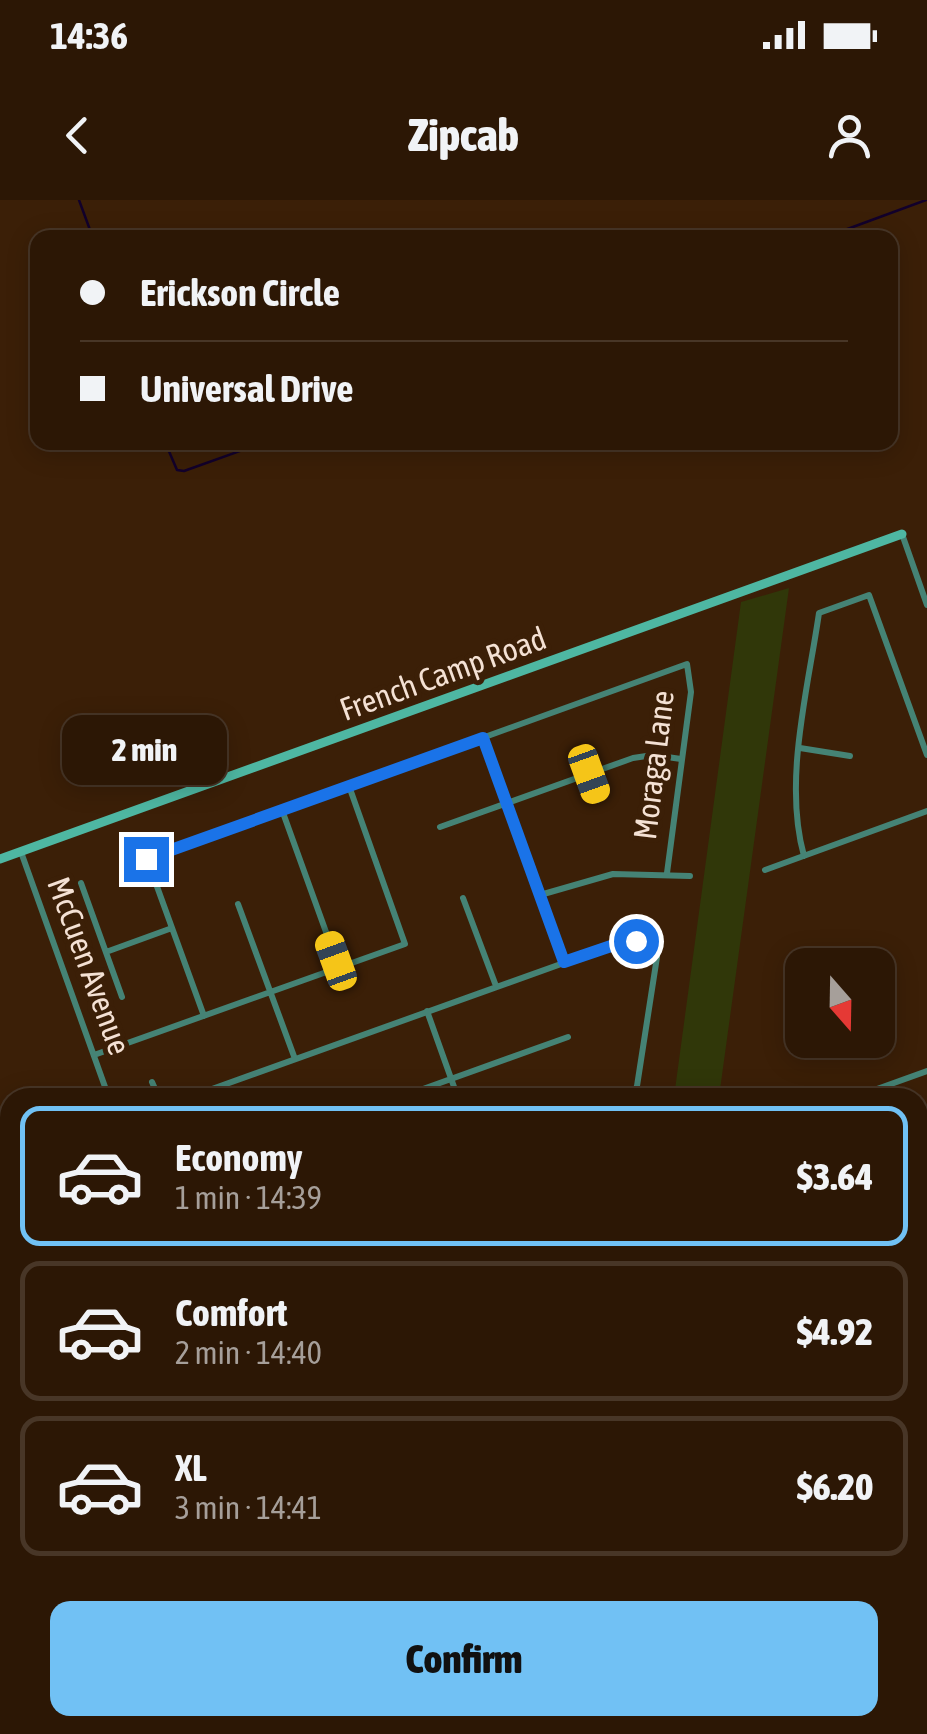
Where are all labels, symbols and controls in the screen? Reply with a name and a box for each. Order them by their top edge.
text: 14:36 [50,14,128,57]
icon: back [50,108,105,163]
icon: person [822,108,877,163]
text: Zipcab [408,109,519,161]
text: Erickson Circle [140,271,340,314]
text: Universal Drive [140,367,353,410]
street label: French Camp Road [335,619,551,728]
street label: Moraga Lane [626,688,681,842]
callout: 2 min [64,714,228,784]
text: 2 min [112,731,177,768]
car [565,741,613,807]
route end [124,837,169,882]
street label: McCuen Avenue [40,872,139,1060]
route start [614,919,659,964]
car [312,928,360,994]
north arrow [785,948,895,1058]
map controls [785,948,895,1058]
icon: car [55,1131,145,1221]
text: Economy [175,1136,302,1179]
text: $3.64 [797,1155,873,1198]
text: 1 min · 14:39 [175,1179,322,1216]
icon: car [55,1286,145,1376]
text: Comfort [175,1291,287,1334]
text: $4.92 [797,1310,873,1353]
text: 2 min · 14:40 [175,1334,322,1371]
icon: car [55,1441,145,1531]
text: XL [175,1446,207,1489]
text: $6.20 [797,1465,873,1508]
text: 3 min · 14:41 [175,1489,322,1526]
button: Confirm [50,1601,878,1716]

